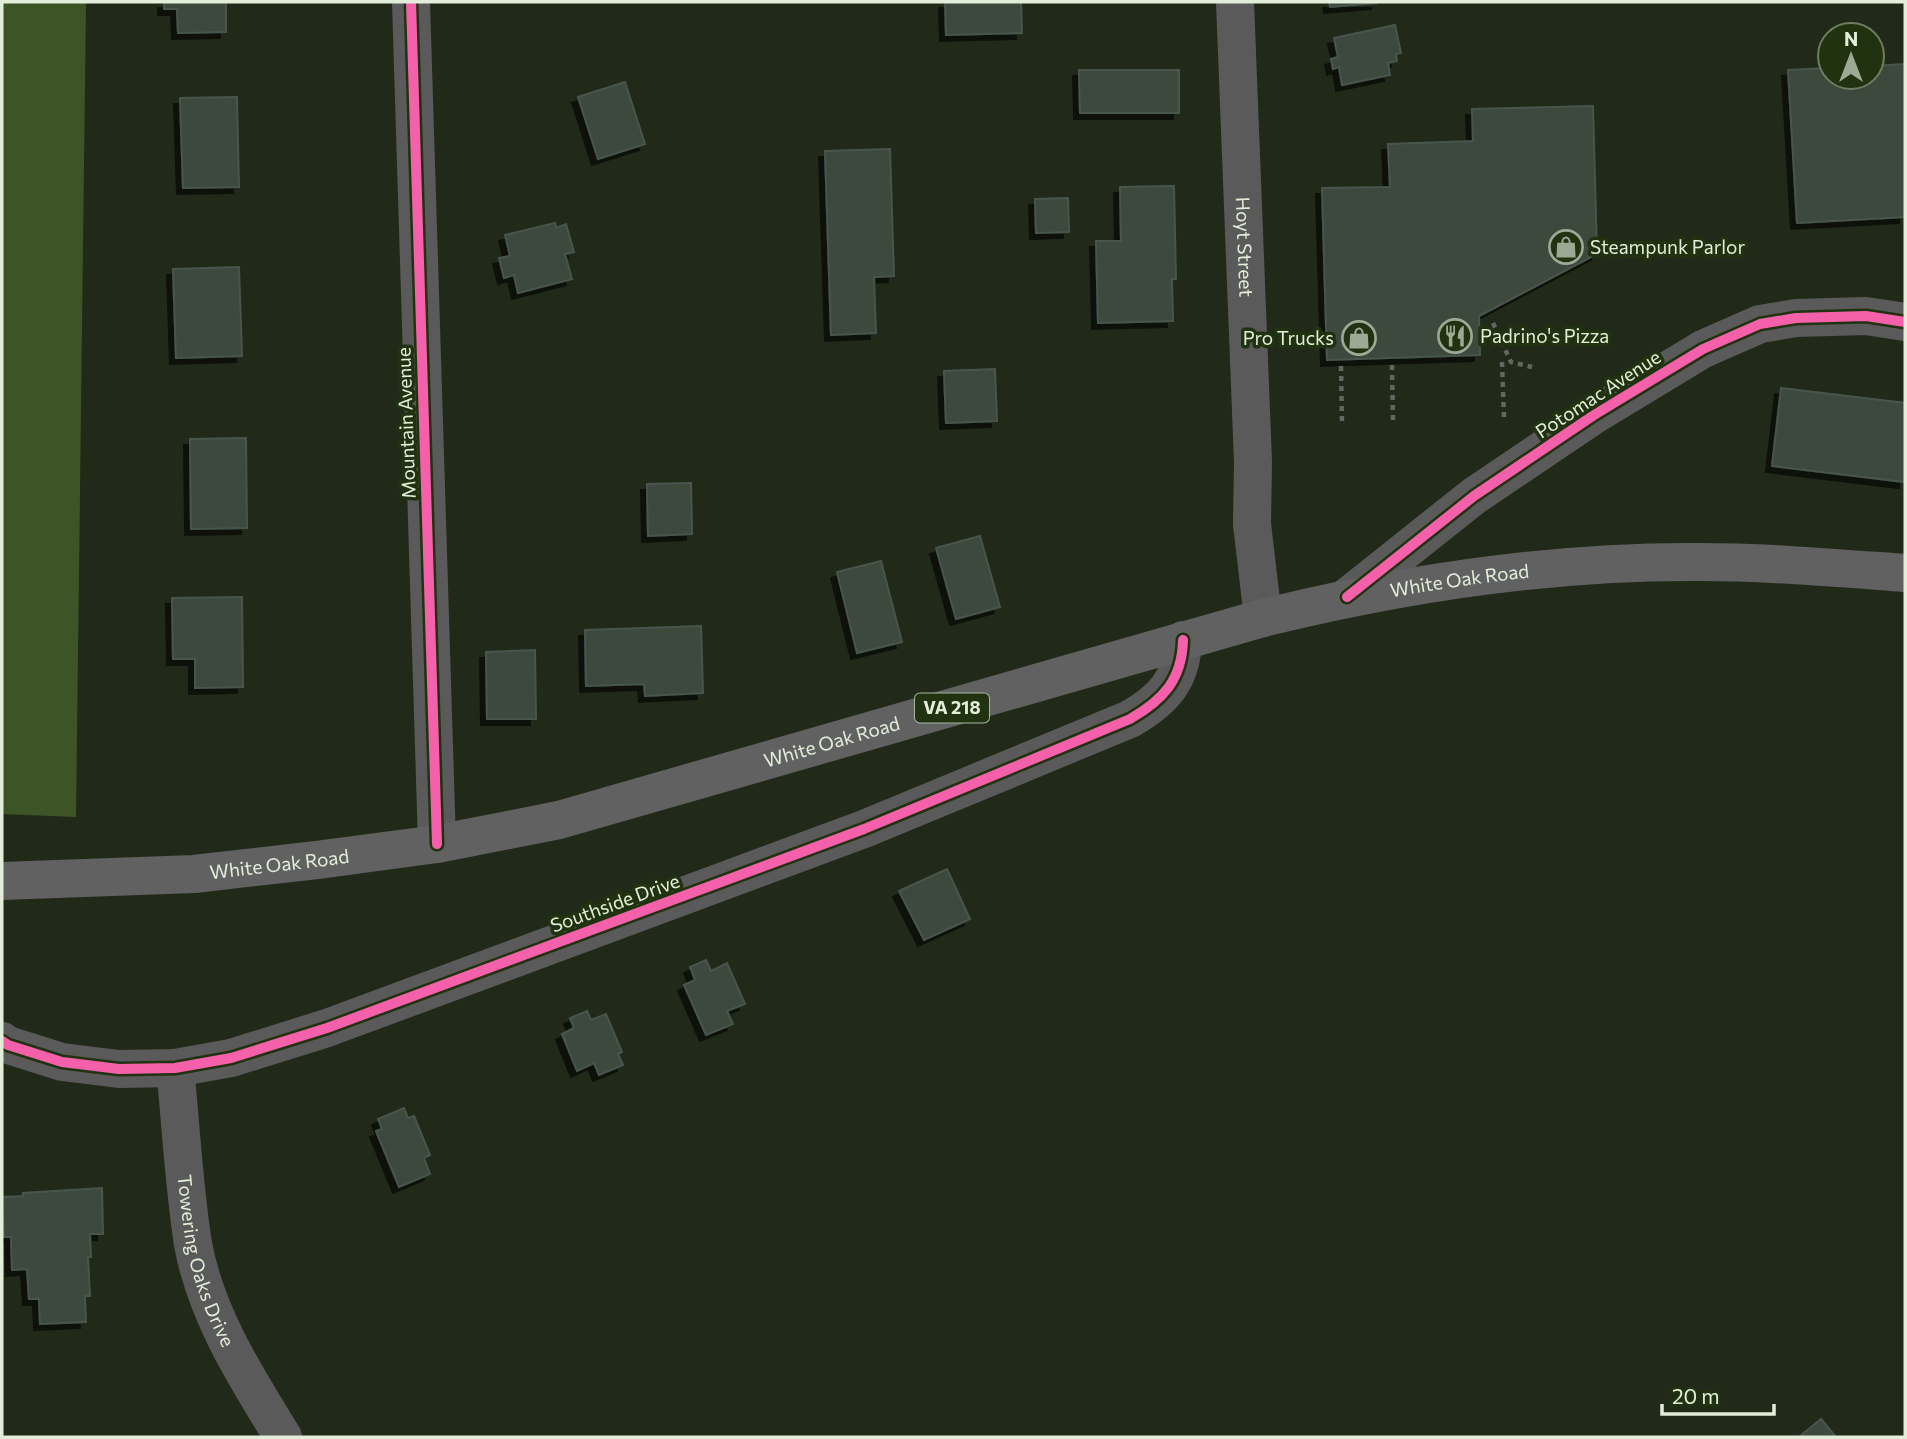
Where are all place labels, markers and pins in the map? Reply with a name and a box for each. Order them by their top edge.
shop icon: Steampunk Parlor [1547,228,1585,266]
place label: Steampunk Parlor [1590,235,1745,258]
restaurant icon: Padrino's Pizza [1436,317,1474,355]
shop icon: Pro Trucks [1340,319,1378,357]
place label: Padrino's Pizza [1480,324,1609,347]
place label: Pro Trucks [1243,326,1334,349]

